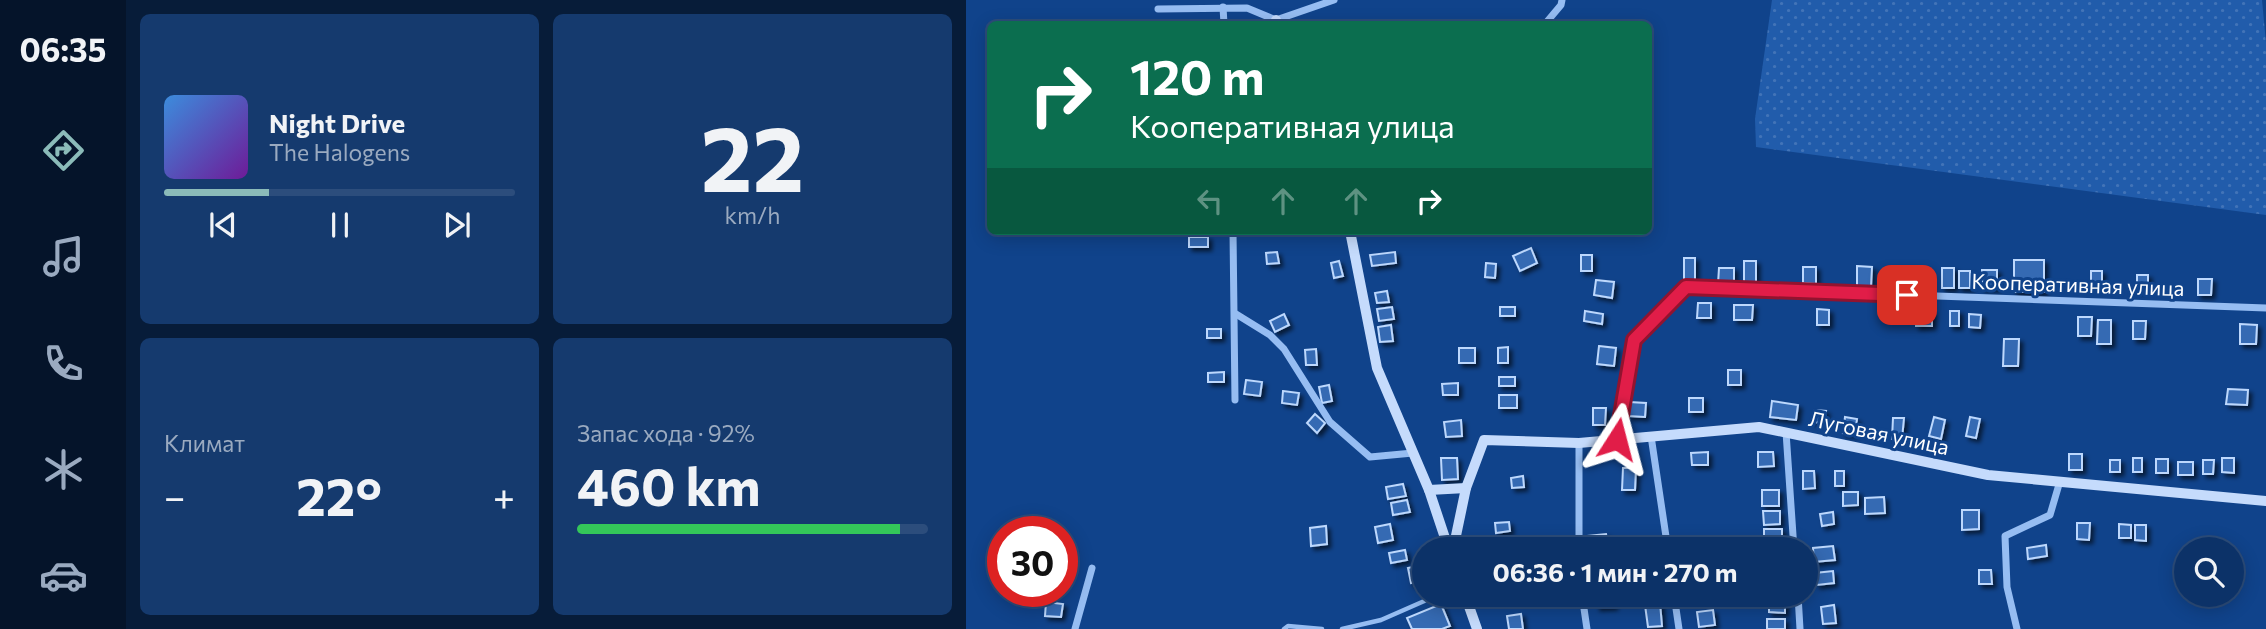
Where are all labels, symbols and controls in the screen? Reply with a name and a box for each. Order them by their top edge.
text: 06:35 [20,29,106,69]
text: 120 m [1130,45,1264,105]
icon: right [1015,49,1106,140]
text: 22 [701,99,804,211]
text: Кооперативная улица [1130,105,1455,145]
text: Night Drive [269,107,405,138]
icon: directions [39,126,88,175]
text: The Halogens [269,138,410,166]
icon: left [1191,182,1229,220]
icon: ahead [1264,182,1302,220]
icon: ahead [1337,182,1375,220]
icon: right [1410,182,1448,220]
text: km/h [725,201,780,229]
icon: previous [204,206,242,244]
icon: pause [321,206,359,244]
icon: next [438,206,476,244]
icon: music [39,232,88,281]
pin [1877,265,1937,325]
street label: Кооперативная улица [1971,268,2185,300]
icon: arrive [1888,276,1926,314]
icon: phone [39,339,88,388]
position arrow [1580,402,1654,476]
street label: Луговая улица [1807,405,1951,459]
text: Запас хода · 92% [577,419,755,447]
text: Климат [164,429,245,457]
icon: climate [39,445,88,494]
text: 460 km [577,453,761,517]
text: 22° [296,463,382,527]
text: − [164,472,186,519]
text: + [493,472,515,519]
speed limit sign: 30 [987,516,1078,607]
map controls [2174,537,2244,607]
button: search [2174,537,2244,607]
icon: car [39,551,88,600]
text: 06:36 · 1 мин · 270 m [1493,556,1737,587]

